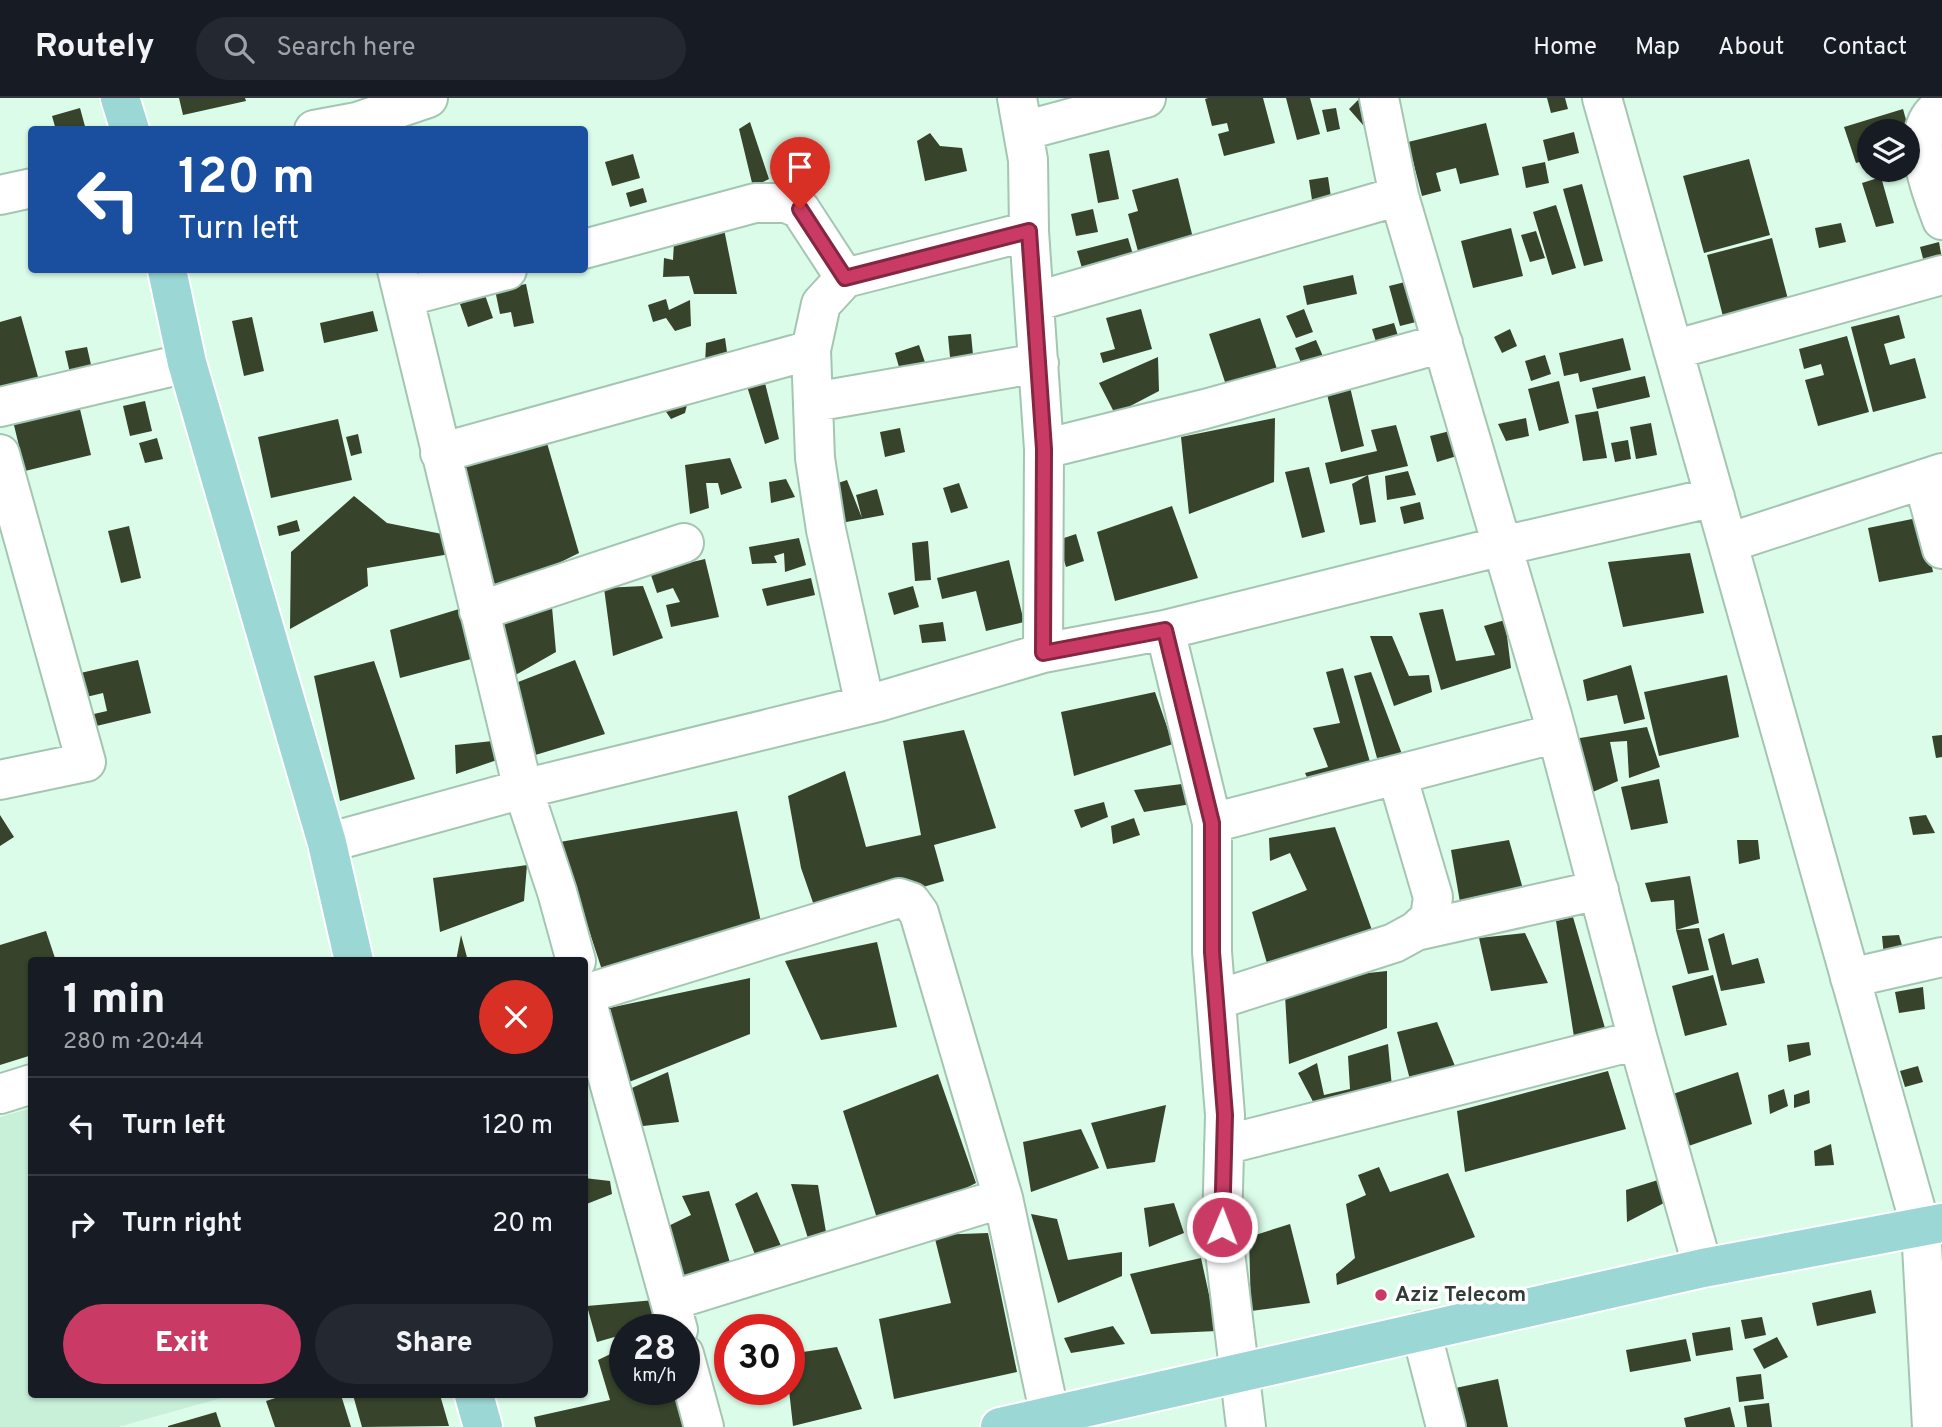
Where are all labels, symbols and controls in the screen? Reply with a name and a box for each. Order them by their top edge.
search box [196,17,686,80]
text: Routely [35,27,154,69]
icon: search [220,29,258,67]
text: Search here [276,32,415,65]
text: Home [1533,33,1597,63]
text: Map [1635,33,1680,63]
text: About [1718,33,1784,63]
text: Contact [1822,33,1907,63]
map controls [1857,119,1920,182]
button: layers [1857,119,1920,182]
pin [770,137,830,209]
icon: arrive [781,148,819,186]
text: 120 m [178,149,315,211]
icon: left [63,154,154,245]
text: Turn left [178,210,299,250]
text: 1 min [63,975,166,1028]
button: close [479,980,553,1054]
text: 280 m · 20:44 [63,1028,204,1057]
icon: left [63,1107,101,1145]
text: Turn left [122,1110,226,1143]
text: 120 m [483,1110,553,1143]
position arrow [1185,1190,1259,1264]
icon: right [63,1205,101,1243]
text: Turn right [122,1208,242,1241]
text: 20 m [492,1208,553,1241]
place label: Aziz Telecom [1395,1282,1526,1309]
marker: Aziz Telecom [1373,1287,1389,1303]
button: Exit [63,1304,301,1384]
button: Share [315,1304,553,1384]
speed limit sign: 30 [714,1314,805,1405]
text: 28 [633,1328,676,1372]
text: km/h [633,1365,676,1388]

